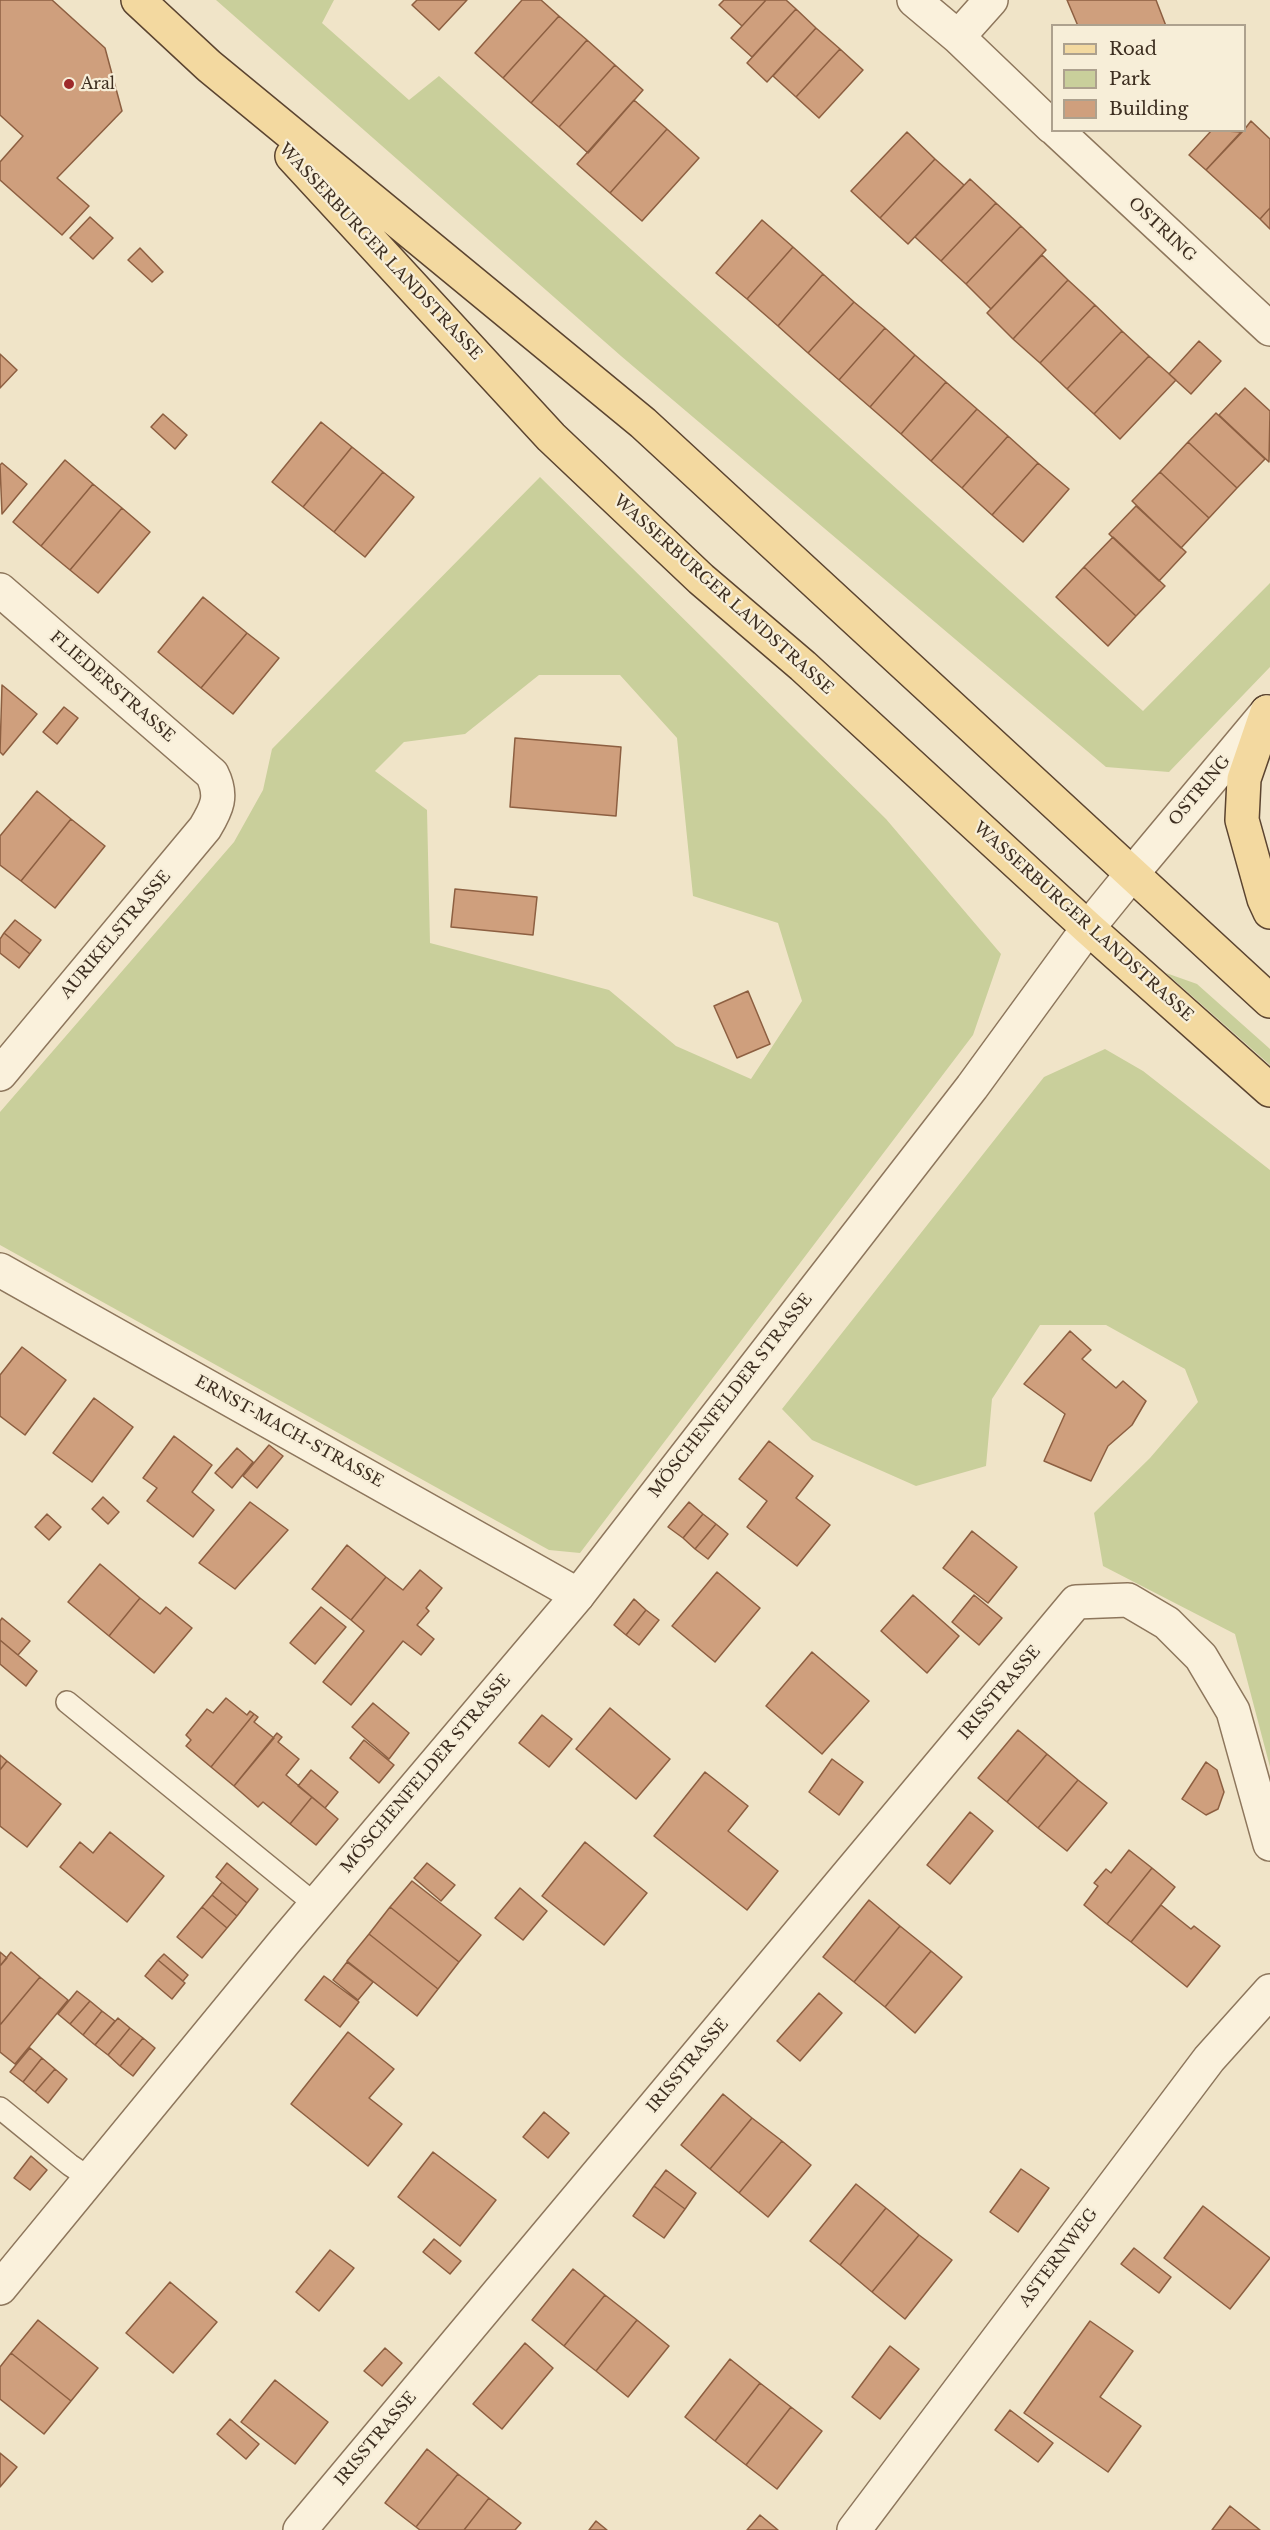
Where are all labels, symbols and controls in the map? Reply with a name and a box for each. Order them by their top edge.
legend [1051,24,1246,132]
text: Road [1109,38,1157,60]
text: Park [1109,68,1151,90]
place label: Aral [81,74,115,94]
marker: Aral [62,77,76,91]
text: Building [1109,98,1188,120]
street label: WASSERBURGER LANDSTRASSE [275,140,485,364]
street label: OSTRING [1124,194,1200,266]
street label: WASSERBURGER LANDSTRASSE [609,491,837,699]
street label: FLIEDERSTRASSE [46,628,178,746]
street label: OSTRING [1165,752,1235,830]
street label: WASSERBURGER LANDSTRASSE [969,818,1197,1026]
street label: AURIKELSTRASSE [57,867,175,1003]
street label: MÖSCHENFELDER STRASSE [645,1290,817,1502]
street label: ERNST-MACH-STRASSE [192,1372,386,1492]
street label: IRISSTRASSE [955,1642,1045,1744]
street label: MÖSCHENFELDER STRASSE [337,1671,515,1877]
street label: IRISSTRASSE [643,2015,733,2117]
street label: ASTERNWEG [1016,2205,1102,2311]
street label: IRISSTRASSE [331,2388,421,2490]

